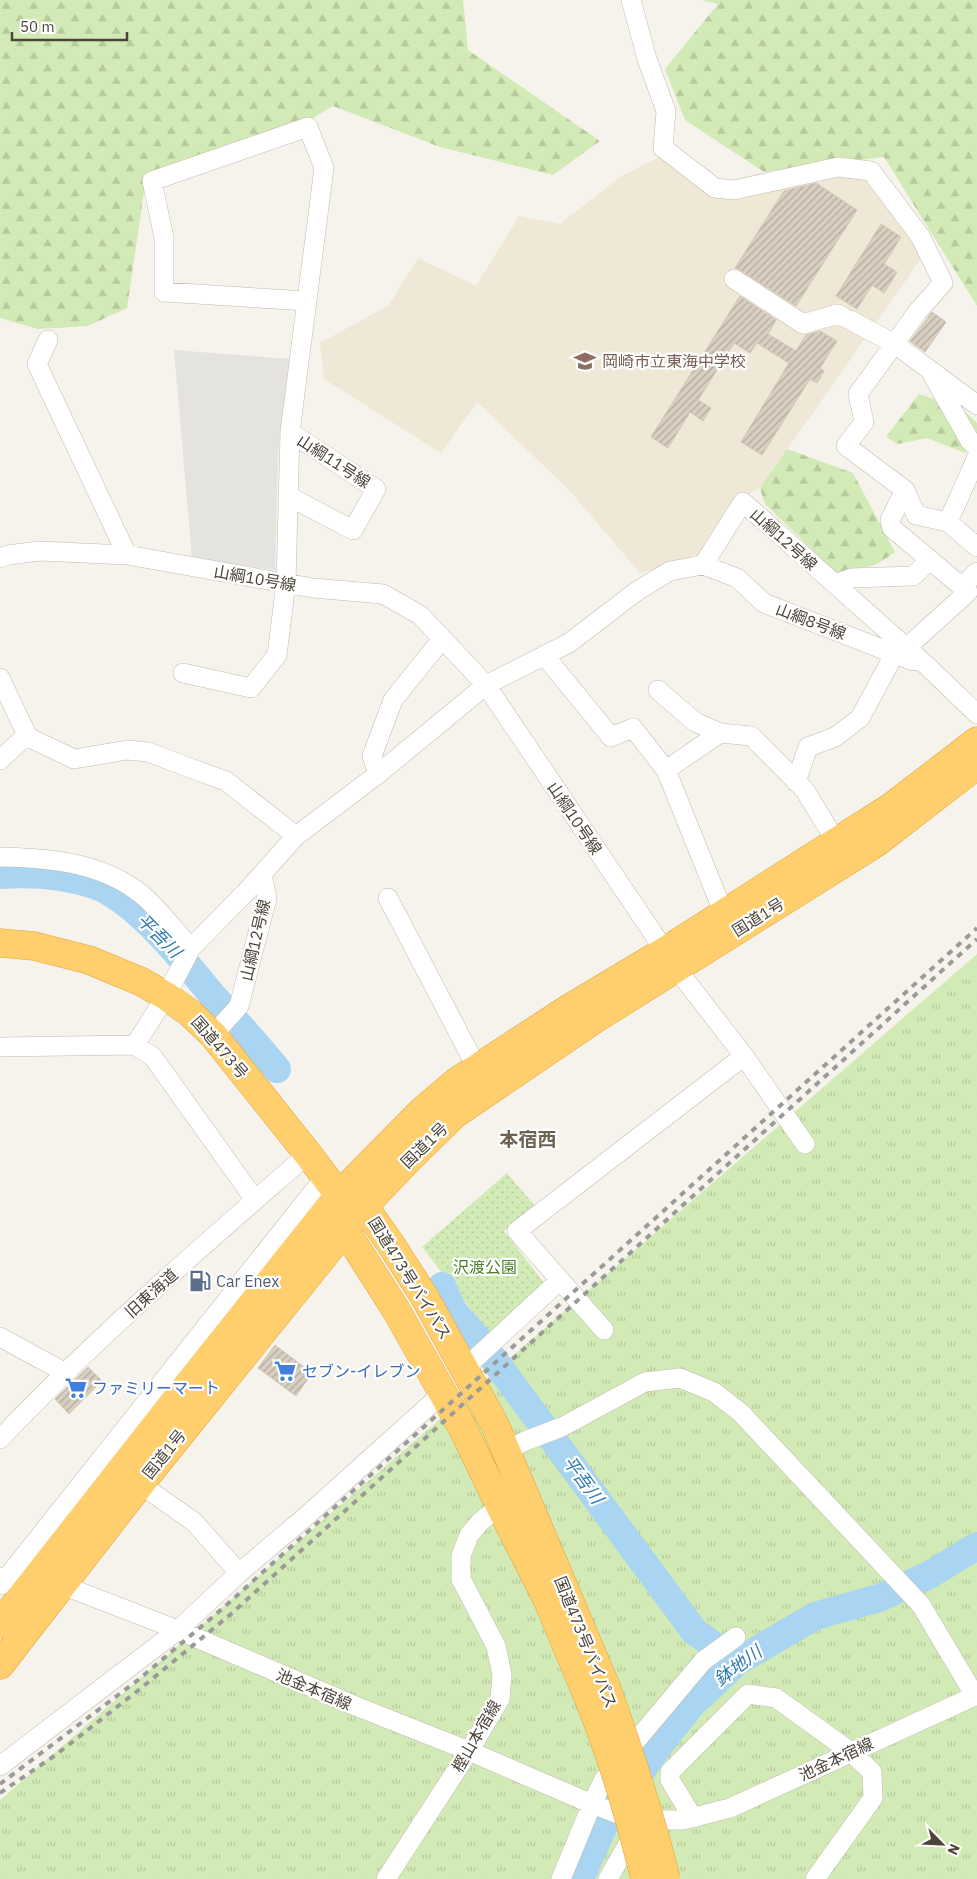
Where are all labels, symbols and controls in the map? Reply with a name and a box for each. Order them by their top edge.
scale bar [12,10,128,42]
text: 50 m [20,17,55,36]
school or university icon: 岡崎市立東海中学校 [572,348,598,374]
place label: 岡崎市立東海中学校 [602,351,746,371]
street label: 山綱11号線 [294,430,374,492]
street label: 山綱12号線 [746,504,822,574]
street label: 山綱10号線 [212,561,298,595]
street label: 山綱8号線 [773,598,849,644]
street label: 山綱10号線 [543,778,607,858]
street label: 国道1号 [728,893,788,941]
street label: 山綱12号線 [236,897,274,983]
water label: 平吾川 [132,908,188,964]
street label: 国道473号 [187,1011,253,1083]
street label: 国道1号 [396,1118,452,1172]
district label: 本宿西 [499,1127,557,1151]
street label: 国道473号バイパス [364,1213,456,1343]
park label: 沢渡公園 [453,1257,517,1277]
street label: 旧東海道 [121,1264,181,1322]
fuel station icon: Car Enex [187,1268,213,1294]
place label: Car Enex [216,1271,279,1291]
supermarket icon: セブン-イレブン [272,1358,298,1384]
place label: セブン-イレブン [302,1361,420,1381]
supermarket icon: ファミリーマート [63,1375,89,1401]
place label: ファミリーマート [92,1378,220,1398]
street label: 国道1号 [138,1425,190,1483]
water label: 平吾川 [558,1451,610,1510]
street label: 国道473号バイパス [550,1573,622,1711]
water label: 鉢地川 [709,1639,768,1691]
street label: 池金本宿線 [273,1664,355,1714]
street label: 樫山本宿線 [447,1696,505,1776]
street label: 池金本宿線 [796,1733,876,1785]
north arrow [917,1819,967,1869]
text: N [944,1841,964,1858]

